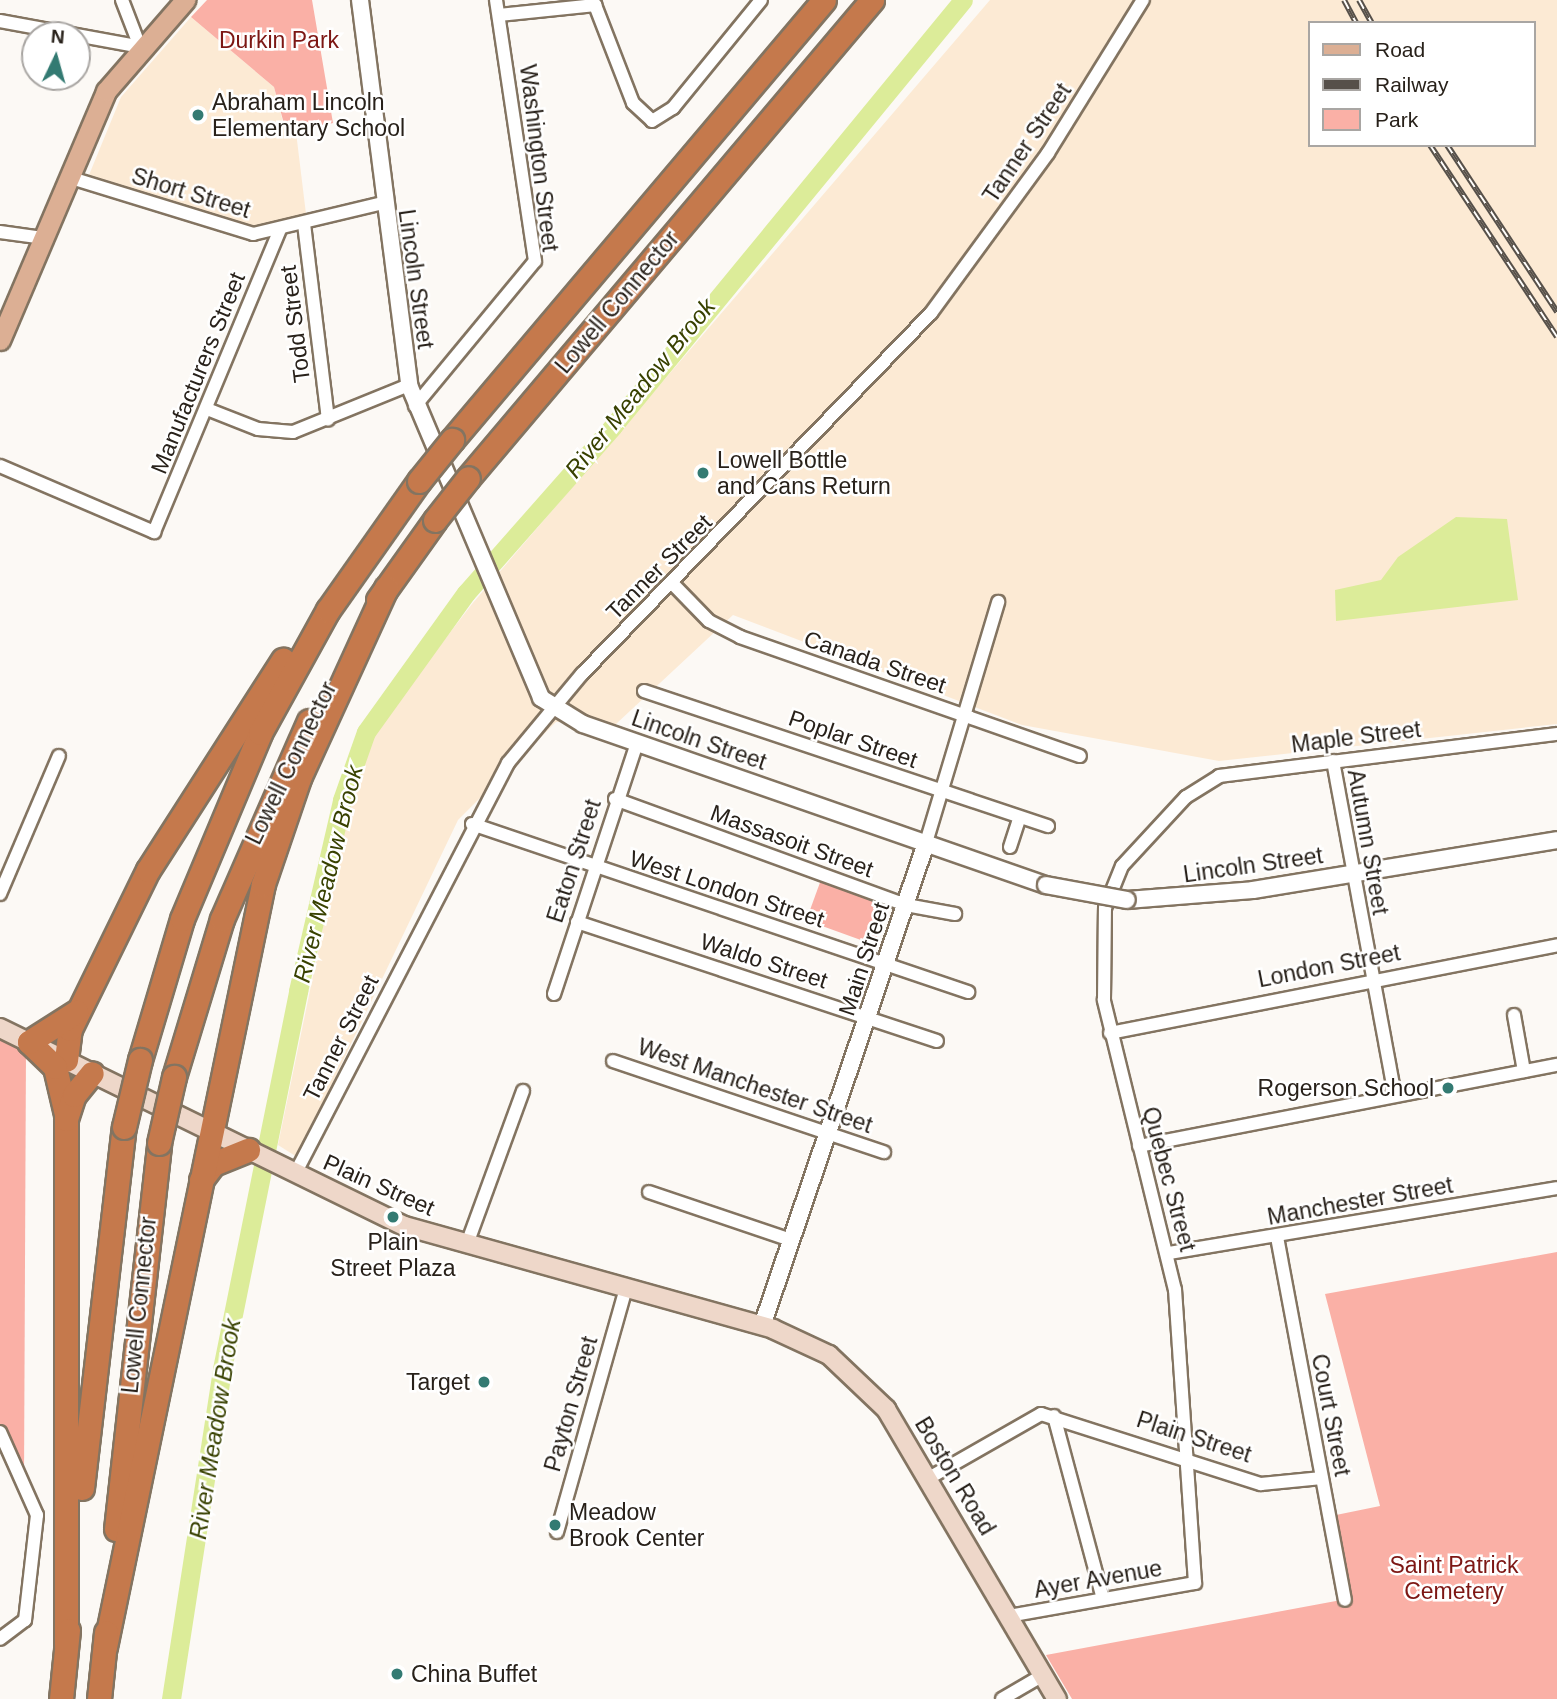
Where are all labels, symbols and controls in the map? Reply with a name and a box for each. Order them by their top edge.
north arrow [21,21,91,91]
legend [1308,21,1536,147]
text: N [50,26,65,48]
park label: Durkin Park [219,26,339,54]
text: Road [1375,38,1425,61]
street label: Washington Street [514,63,564,253]
text: Railway [1375,73,1449,96]
street label: Tanner Street [977,78,1077,208]
place label: Abraham Lincoln Elementary School [212,88,405,142]
marker: Abraham Lincoln Elementary School [190,107,206,123]
text: Park [1375,108,1418,131]
street label: Short Street [128,162,254,224]
street label: Lincoln Street [393,207,439,351]
street label: Lowell Connector [549,225,685,379]
street label: Todd Street [274,264,316,384]
street label: Manufacturers Street [145,268,251,478]
water label: River Meadow Brook [559,292,721,484]
place label: Lowell Bottle and Cans Return [717,446,891,500]
marker: Lowell Bottle and Cans Return [695,465,711,481]
street label: Tanner Street [600,508,718,626]
street label: Canada Street [800,625,950,699]
street label: Lowell Connector [240,677,342,849]
street label: Lincoln Street [628,704,770,776]
street label: Poplar Street [785,704,921,774]
street label: Maple Street [1290,715,1422,759]
water label: River Meadow Brook [287,762,369,986]
street label: Autumn Street [1342,767,1394,917]
street label: Eaton Street [541,796,607,926]
street label: Massasoit Street [707,799,877,883]
street label: Lincoln Street [1181,842,1325,888]
street label: West London Street [626,845,828,933]
street label: Main Street [833,899,895,1019]
street label: Waldo Street [697,927,831,995]
street label: London Street [1255,939,1403,993]
street label: Tanner Street [297,970,385,1106]
street label: West Manchester Street [634,1033,876,1139]
place label: Rogerson School [1258,1074,1434,1102]
marker: Rogerson School [1440,1080,1456,1096]
street label: Quebec Street [1136,1104,1202,1254]
street label: Plain Street [319,1148,439,1222]
street label: Manchester Street [1265,1171,1455,1231]
marker: Plain Street Plaza [385,1209,401,1225]
street label: Lowell Connector [116,1215,162,1395]
place label: Plain Street Plaza [330,1228,456,1282]
water label: River Meadow Brook [183,1317,247,1541]
street label: Payton Street [539,1333,603,1475]
street label: Court Street [1306,1352,1356,1478]
place label: Target [406,1368,470,1396]
marker: Target [476,1374,492,1390]
street label: Plain Street [1133,1406,1255,1468]
street label: Boston Road [909,1412,1001,1540]
place label: Meadow Brook Center [569,1498,705,1552]
marker: Meadow Brook Center [547,1517,563,1533]
park label: Saint Patrick Cemetery [1389,1551,1519,1605]
street label: Ayer Avenue [1031,1554,1165,1604]
place label: China Buffet [411,1660,537,1688]
marker: China Buffet [389,1666,405,1682]

